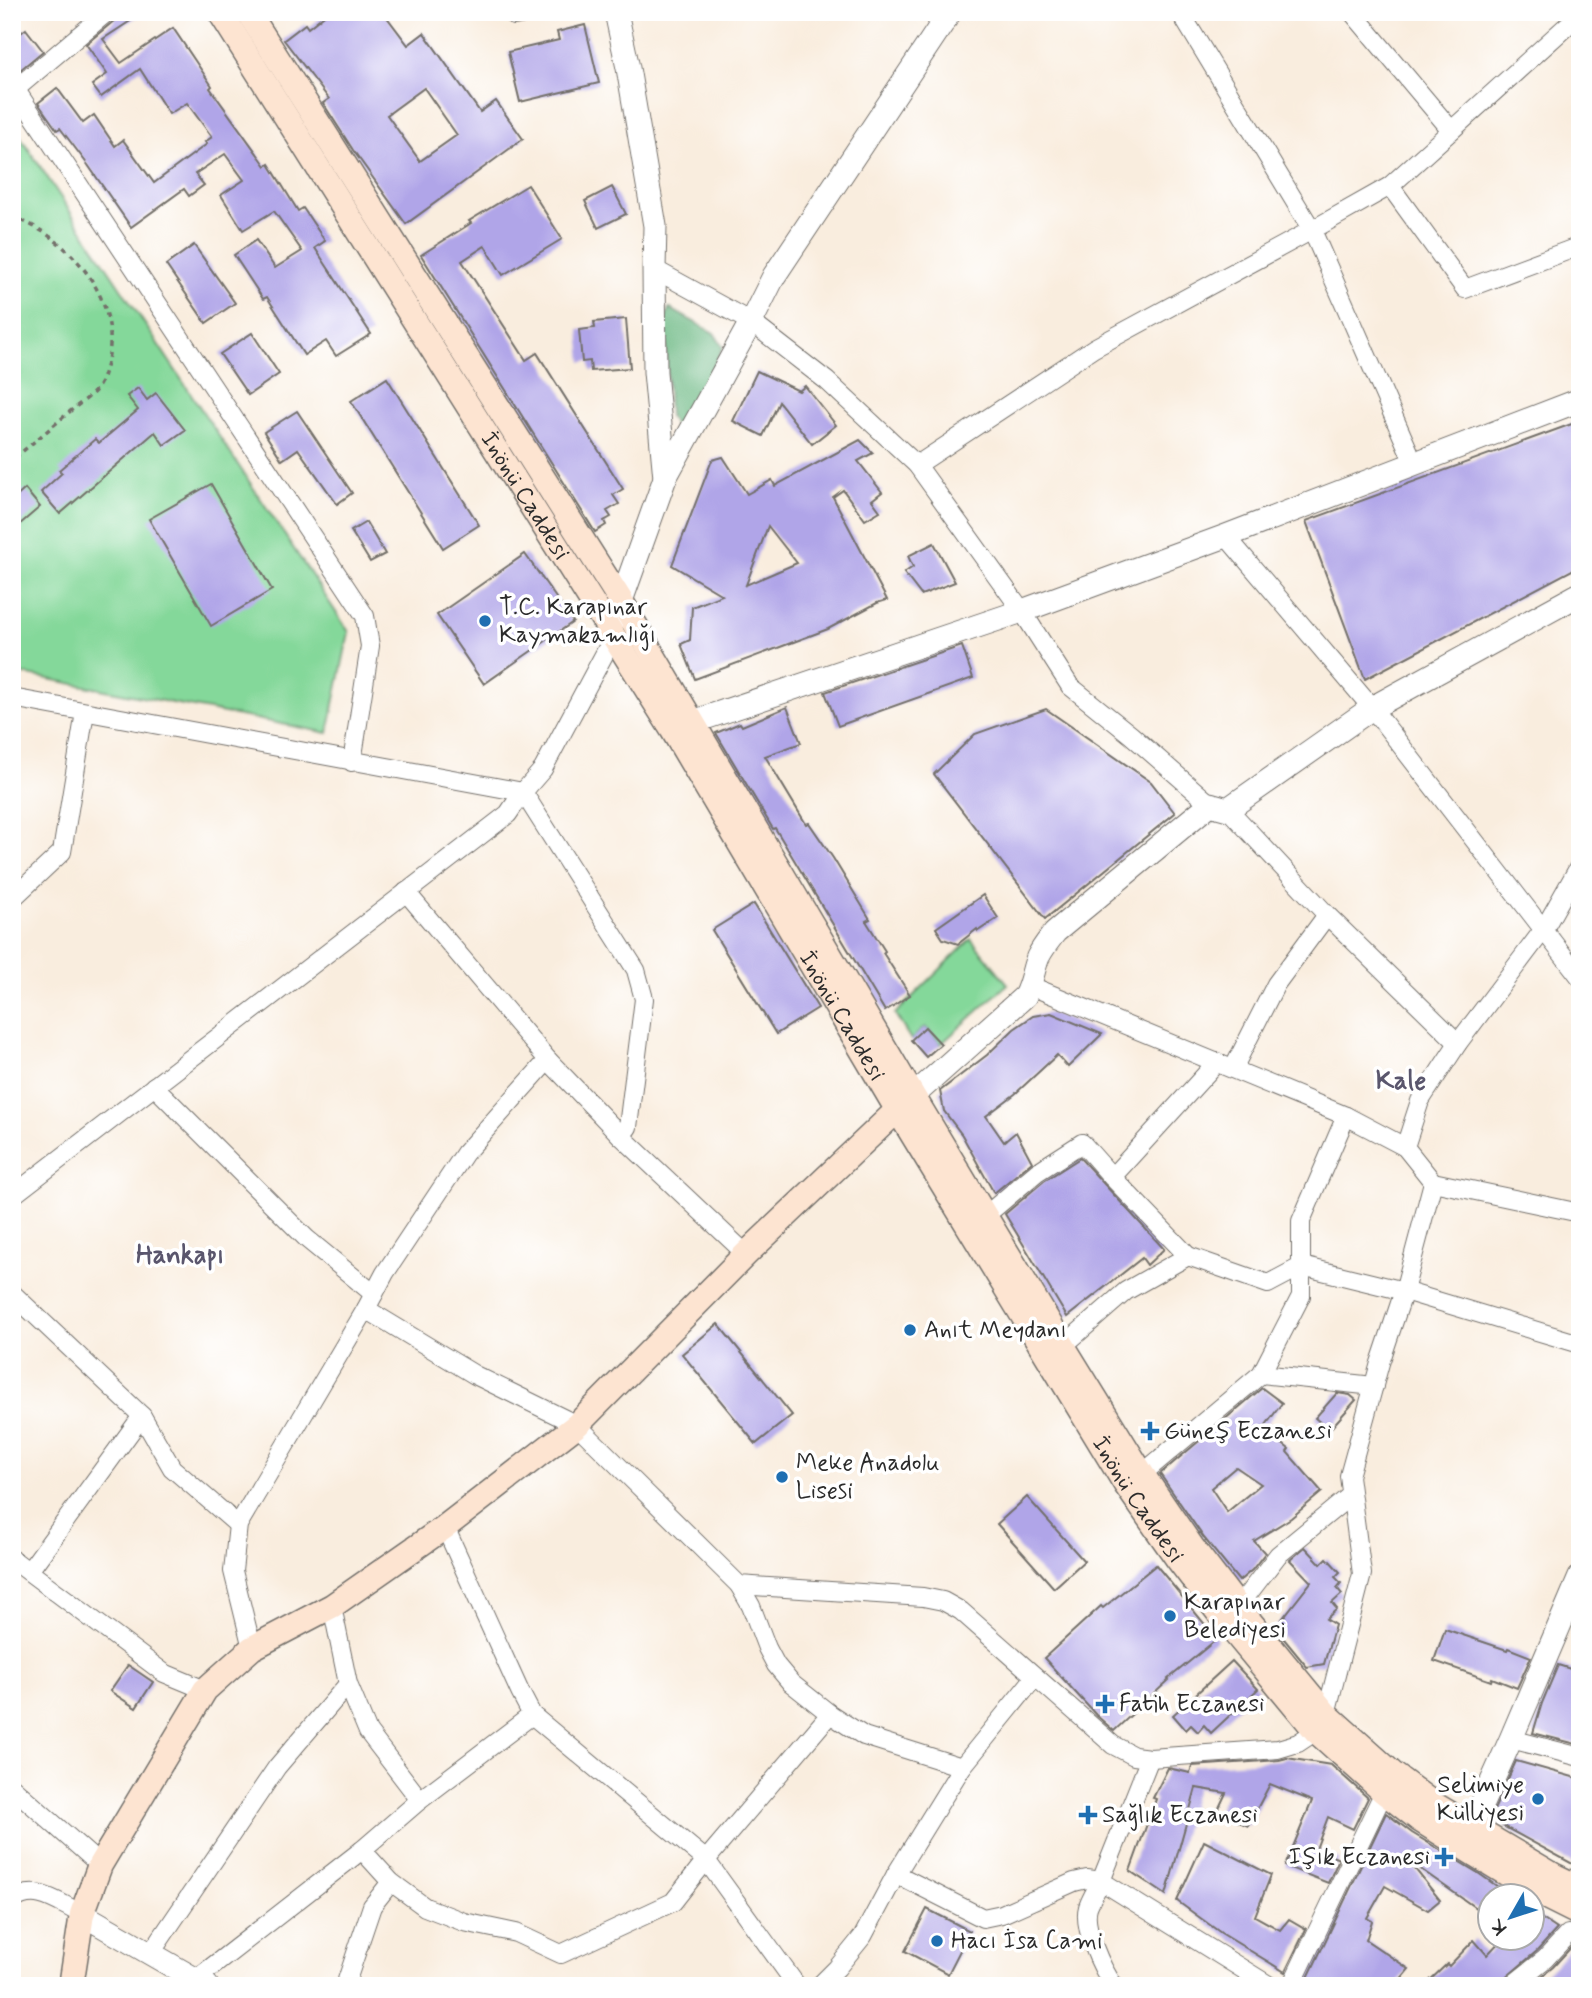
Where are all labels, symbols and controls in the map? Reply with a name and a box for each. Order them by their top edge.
street label: İnönü Caddesi [473,426,577,566]
place label: T.C. Karapınar Kaymakamlığı [499,592,656,651]
marker: T.C. Karapınar Kaymakamlığı [477,613,493,629]
street label: İnönü Caddesi [791,945,892,1087]
district label: Kale [1376,1065,1426,1099]
district label: Hankapı [136,1239,224,1273]
place label: Anıt Meydanı [924,1315,1067,1346]
marker: Anıt Meydanı [902,1322,918,1338]
place label: Güneş Eczanesi [1164,1416,1332,1447]
marker: Güneş Eczanesi [1142,1423,1158,1439]
street label: İnönü Caddesi [1084,1430,1191,1569]
place label: Meke Anadolu Lisesi [796,1448,940,1507]
marker: Meke Anadolu Lisesi [774,1469,790,1485]
place label: Karapınar Belediyesi [1184,1587,1286,1646]
marker: Karapınar Belediyesi [1162,1608,1178,1624]
place label: Fatih Eczanesi [1119,1689,1264,1720]
marker: Fatih Eczanesi [1097,1696,1113,1712]
place label: Selimiye Külliyesi [1437,1770,1524,1829]
marker: Selimiye Külliyesi [1530,1791,1546,1807]
place label: Sağlık Eczanesi [1102,1800,1258,1831]
marker: Sağlık Eczanesi [1080,1807,1096,1823]
place label: Işık Eczanesi [1289,1842,1430,1873]
marker: Işık Eczanesi [1436,1849,1452,1865]
north arrow [1476,1882,1546,1952]
text: K [1485,1913,1513,1940]
place label: Hacı İsa Cami [951,1926,1102,1957]
marker: Hacı İsa Cami [929,1933,945,1949]

